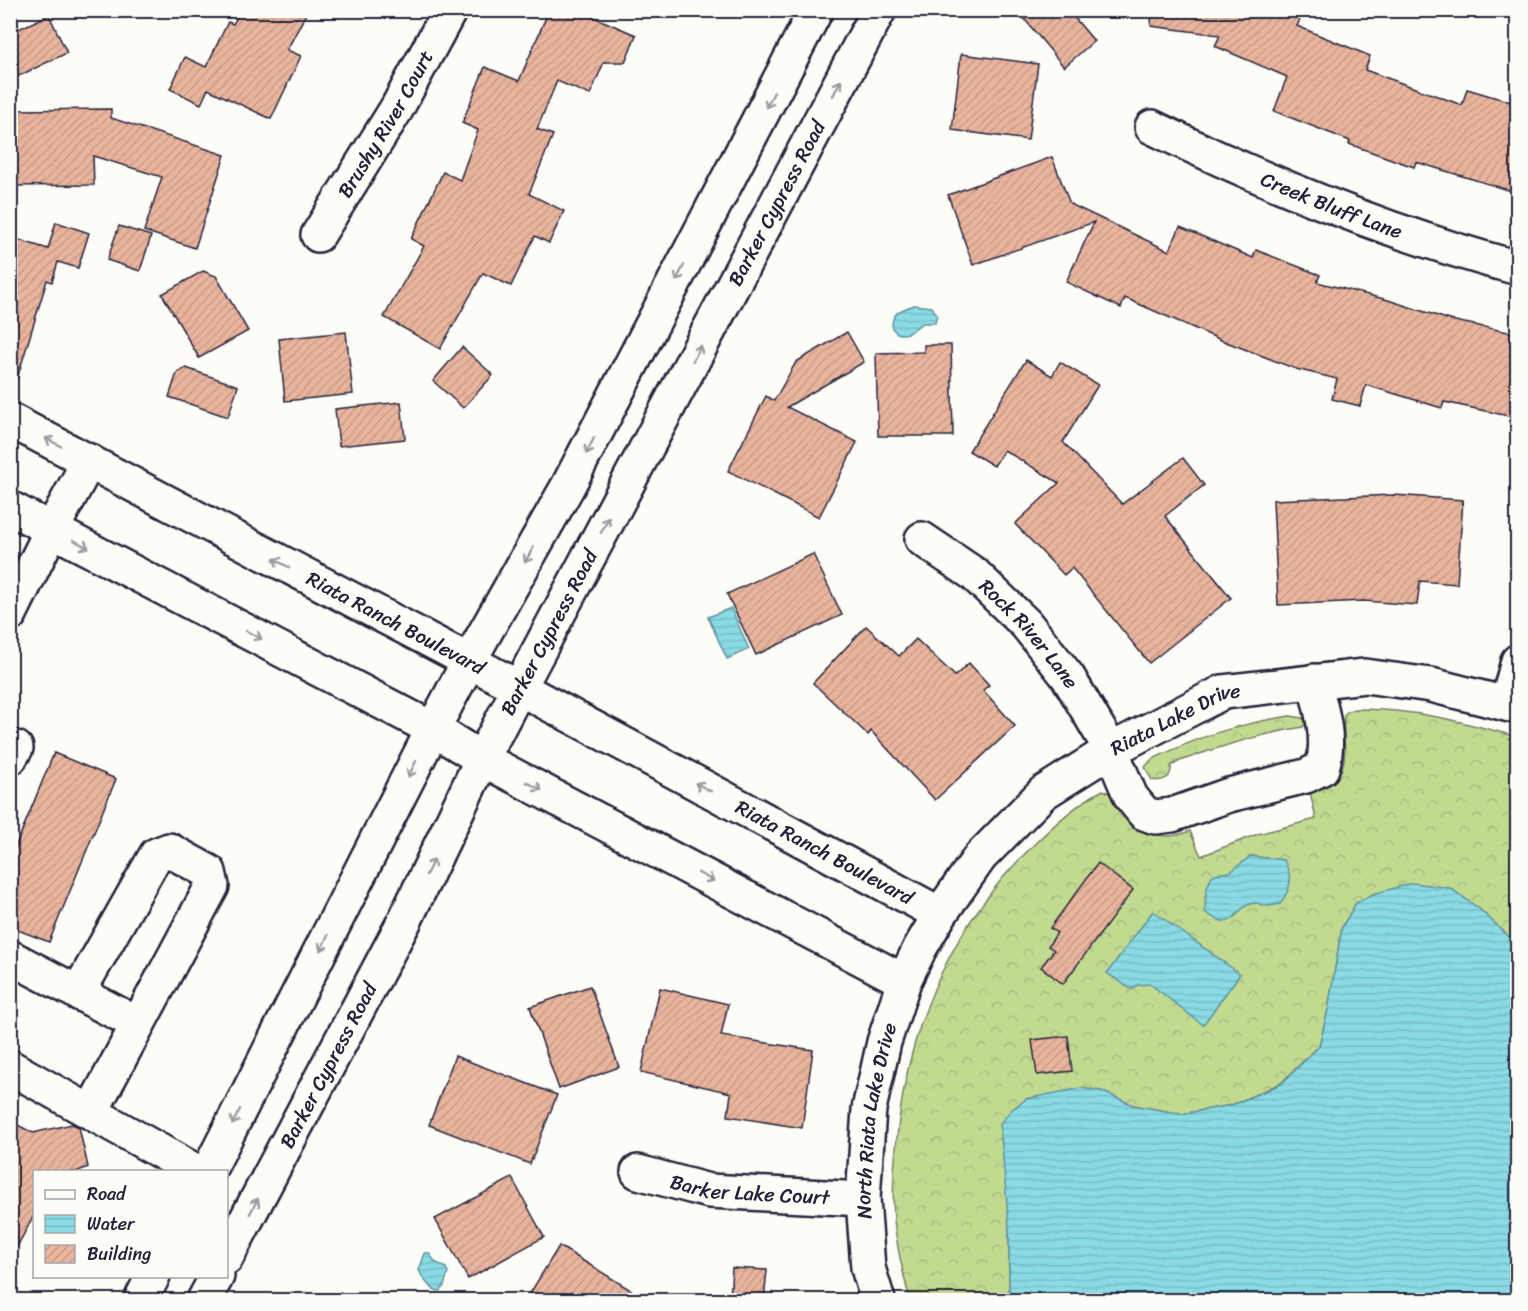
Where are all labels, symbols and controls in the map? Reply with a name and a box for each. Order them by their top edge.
street label: Brushy River Court [328,43,443,205]
one-way arrow [832,80,843,98]
one-way arrow [763,90,775,108]
street label: Barker Cypress Road [718,113,836,292]
street label: Creek Bluff Lane [1255,162,1407,249]
one-way arrow [673,263,685,281]
one-way arrow [691,345,703,363]
one-way arrow [44,436,62,448]
one-way arrow [583,436,595,454]
one-way arrow [600,517,611,535]
one-way arrow [72,538,89,550]
street label: Barker Cypress Road [490,542,608,722]
one-way arrow [523,546,535,563]
one-way arrow [273,556,291,568]
street label: Riata Ranch Boulevard [300,561,493,685]
street label: Rock River Lane [971,570,1089,695]
one-way arrow [244,630,262,641]
street label: Riata Lake Drive [1104,673,1242,765]
one-way arrow [406,759,418,777]
one-way arrow [524,781,542,792]
one-way arrow [695,781,712,793]
street label: Riata Ranch Boulevard [729,790,921,915]
one-way arrow [425,858,437,876]
one-way arrow [697,872,715,883]
one-way arrow [318,933,329,951]
street label: Barker Cypress Road [270,975,387,1155]
street label: North Riata Lake Drive [845,1018,907,1220]
one-way arrow [230,1107,241,1125]
street label: Barker Lake Court [666,1164,831,1215]
legend [33,1170,228,1278]
text: Road [87,1178,127,1210]
one-way arrow [249,1198,260,1216]
text: Water [87,1208,136,1240]
text: Building [87,1238,151,1270]

